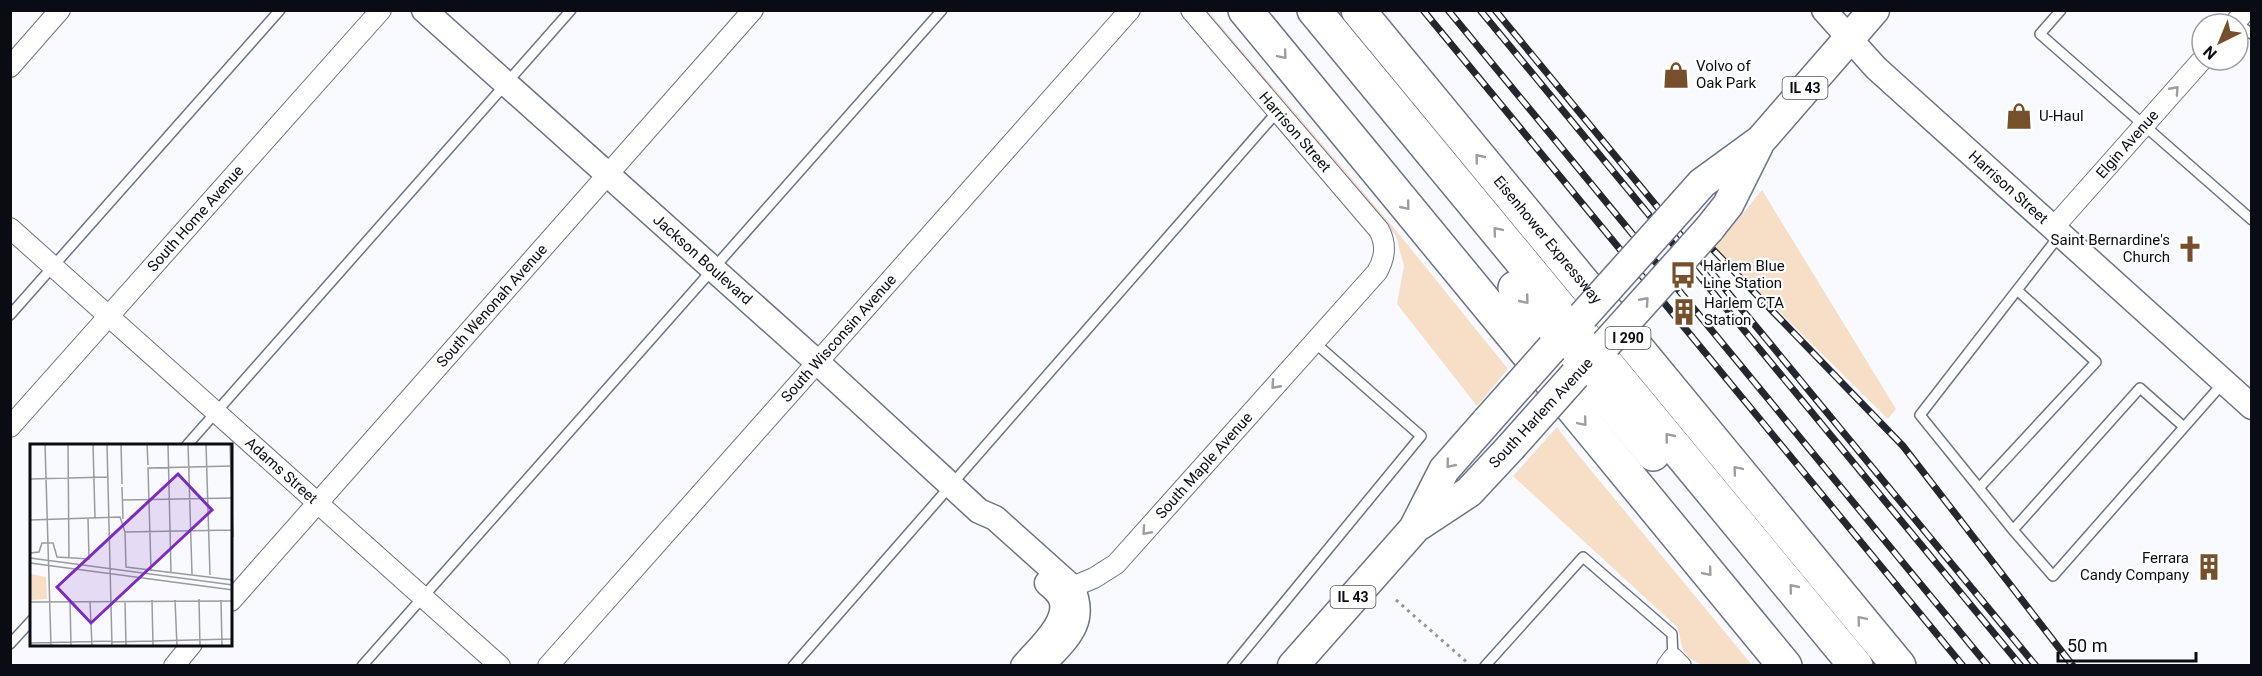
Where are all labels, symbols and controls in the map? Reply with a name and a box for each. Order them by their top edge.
north arrow [2190,12,2250,72]
text: N [2200,42,2221,63]
one-way arrow [1275,49,1286,60]
place label: Volvo of Oak Park [1696,57,1756,92]
shop icon: Volvo of Oak Park [1661,60,1691,90]
road number: IL 43 [1782,77,1828,99]
one-way arrow [2168,86,2179,97]
street label: Harrison Street [1255,88,1335,176]
shop icon: U-Haul [2004,101,2034,131]
street label: Elgin Avenue [2092,106,2162,182]
place label: U-Haul [2039,107,2084,125]
street label: Harrison Street [1965,147,2052,228]
one-way arrow [1476,154,1487,165]
street label: South Home Avenue [144,162,247,275]
street label: Eisenhower Expressway [1490,172,1606,308]
one-way arrow [1399,199,1410,210]
street label: Jackson Boulevard [649,211,756,309]
one-way arrow [1494,227,1505,238]
place label: Saint Bernardine's Church [2051,231,2170,266]
church icon: Saint Bernardine's Church [2175,234,2205,264]
street label: South Wenonah Avenue [433,240,551,371]
place label: Harlem Blue Line Station [1703,257,1785,292]
bus stop icon: Harlem Blue Line Station [1668,260,1698,290]
street label: South Wisconsin Avenue [777,271,900,406]
one-way arrow [1517,293,1528,304]
place label: Harlem CTA Station [1704,294,1784,329]
one-way arrow [1638,297,1649,307]
building icon: Harlem CTA Station [1669,297,1699,327]
road number: I 290 [1606,327,1650,349]
street label: South Harlem Avenue [1485,354,1597,472]
one-way arrow [1271,378,1282,389]
street label: South Maple Avenue [1152,408,1256,522]
one-way arrow [1576,415,1587,426]
one-way arrow [1665,433,1676,444]
street label: Adams Street [242,434,321,508]
inset map [30,444,232,646]
one-way arrow [1446,457,1457,468]
one-way arrow [1733,466,1744,477]
one-way arrow [1142,524,1153,535]
place label: Ferrara Candy Company [2080,549,2189,584]
building icon: Ferrara Candy Company [2194,552,2224,582]
one-way arrow [1700,565,1711,576]
one-way arrow [1789,584,1800,595]
road number: IL 43 [1330,586,1376,608]
one-way arrow [1858,616,1869,627]
scale bar [2058,625,2196,663]
text: 50 m [2067,635,2107,656]

